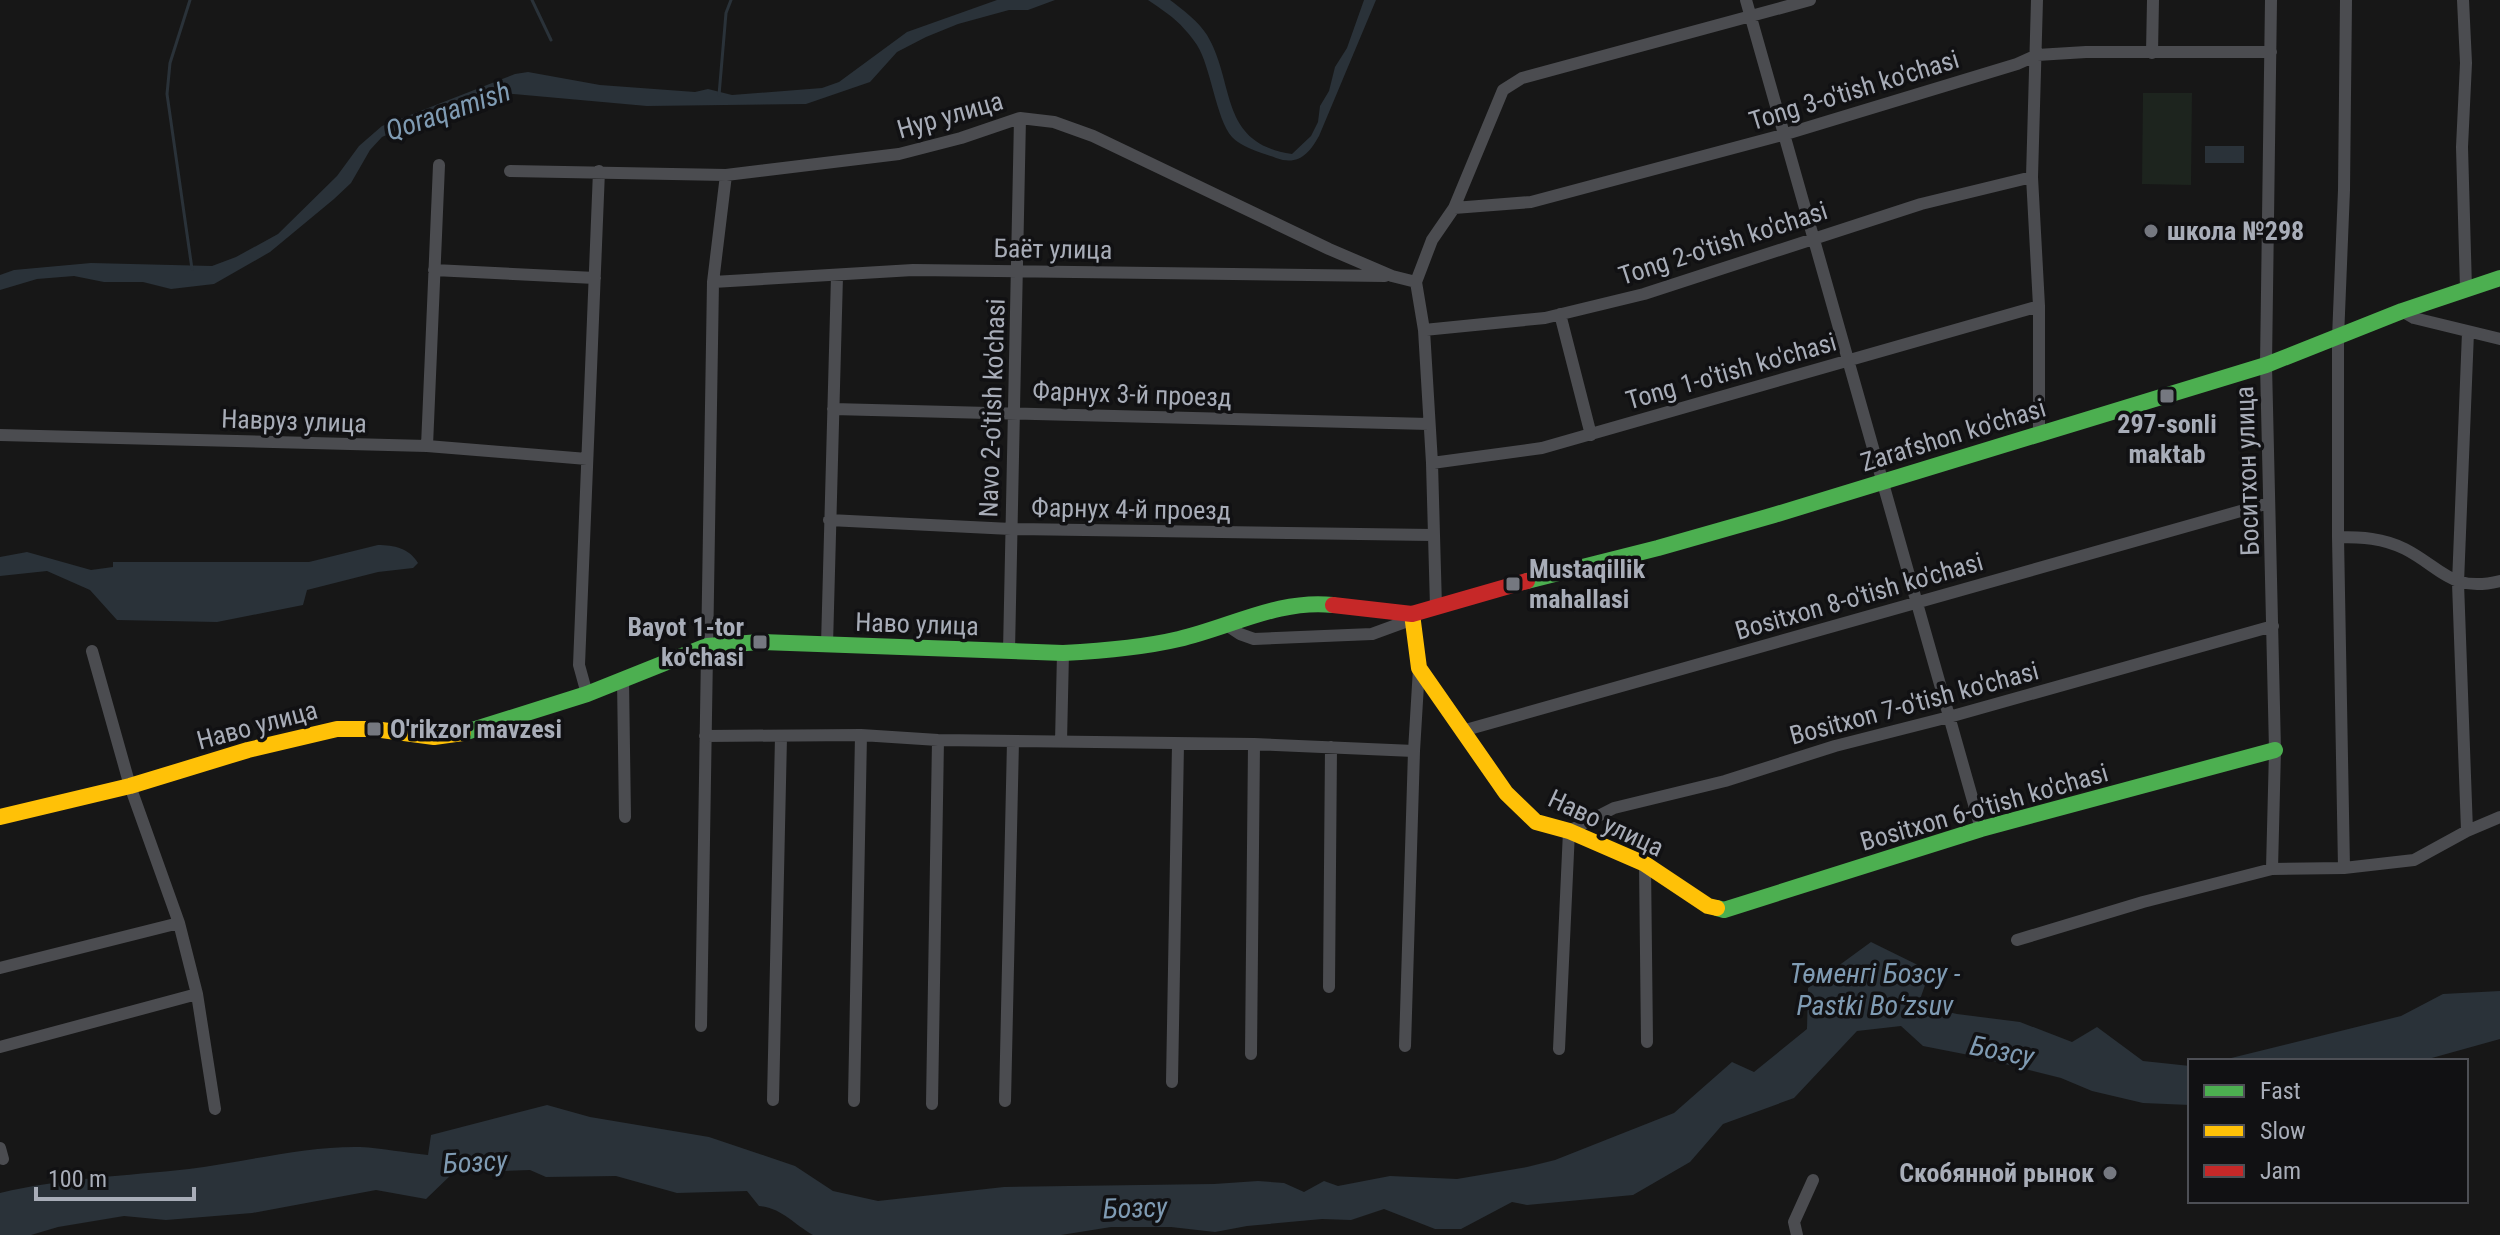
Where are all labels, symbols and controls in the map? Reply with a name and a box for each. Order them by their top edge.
street label: Tong 3-o'tish ko'chasi [1746,44,1962,136]
water label: Qoraqamish [381,74,515,148]
street label: Нур улица [894,86,1006,144]
street label: Tong 2-o'tish ko'chasi [1615,195,1831,291]
place label: школа №298 [2167,216,2304,246]
marker: школа №298 [2142,222,2160,240]
street label: Баёт улица [993,233,1113,265]
street label: Navo 2-o'tish ko'chasi [973,298,1011,518]
street label: Tong 1-o'tish ko'chasi [1622,327,1840,415]
street label: Фарнух 3-й проезд [1032,376,1232,412]
street label: Боситхон улица [2229,386,2265,556]
marker: 297-sonli maktab [2158,387,2176,405]
street label: Zarafshon ko'chasi [1857,393,2049,477]
street label: Навруз улица [221,403,367,439]
place label: 297-sonli maktab [2117,409,2217,469]
street label: Фарнух 4-й проезд [1031,492,1231,526]
street label: Bositxon 8-o'tish ko'chasi [1732,546,1986,646]
place label: Mustaqillik mahallasi [1529,554,1646,614]
marker: Mustaqillik mahallasi [1504,575,1522,593]
street label: Наво улица [855,607,979,641]
place label: Bayot 1-tor ko'chasi [627,612,744,672]
marker: Bayot 1-tor ko'chasi [751,633,769,651]
street label: Bositxon 7-o'tish ko'chasi [1786,655,2042,751]
street label: Наво улица [193,695,321,755]
place label: O'rikzor mavzesi [390,714,562,744]
marker: O'rikzor mavzesi [365,720,383,738]
street label: Bositxon 6-o'tish ko'chasi [1857,757,2111,857]
street label: Наво улица [1544,783,1668,863]
water label: Төменгі Бозсу - Pastki Boʻzsuv [1790,957,1961,1022]
water label: Бозсу [1967,1029,2038,1074]
legend [2188,1059,2468,1203]
text: Fast [2260,1077,2301,1105]
text: Slow [2260,1117,2306,1145]
water label: Бозсу [442,1144,509,1180]
scale bar [36,1151,194,1201]
text: Jam [2260,1157,2301,1185]
place label: Скобянной рынок [1899,1158,2094,1188]
marker: Скобянной рынок [2101,1164,2119,1182]
text: 100 m [48,1165,107,1193]
water label: Бозсу [1102,1190,1169,1226]

